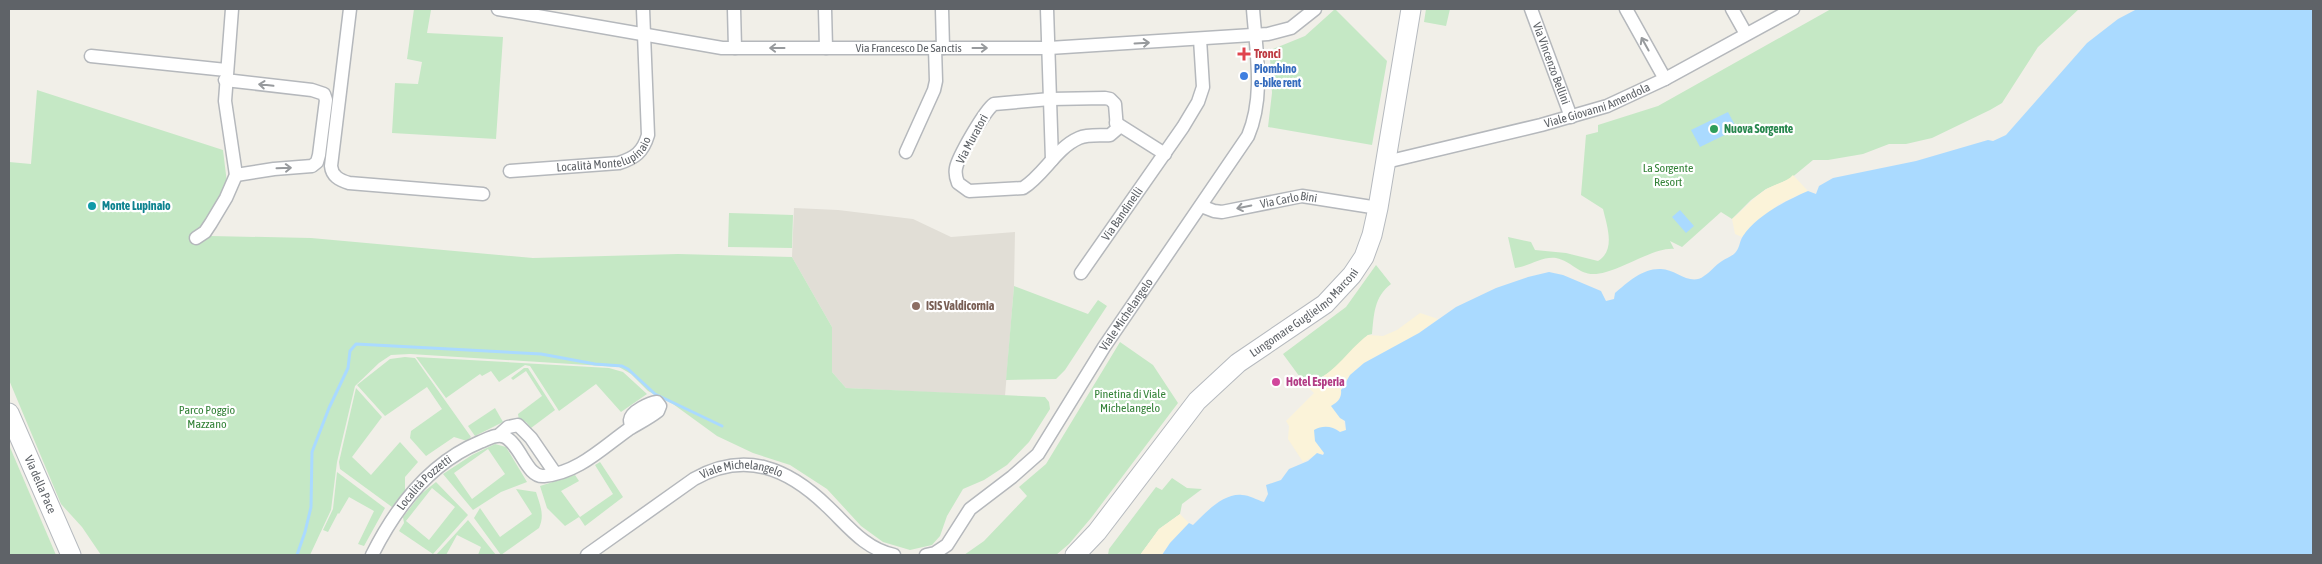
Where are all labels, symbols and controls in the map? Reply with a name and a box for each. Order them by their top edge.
street label: Via Vincenzo Bellini [1530,20,1573,106]
one-way arrow [1640,37,1650,52]
one-way arrow [1134,38,1150,47]
street label: Via Francesco De Sanctis [855,41,962,55]
one-way arrow [770,43,786,53]
one-way arrow [972,43,988,53]
place label: Tronci [1254,47,1281,61]
marker: Tronci [1238,48,1250,60]
place label: Piombino e-bike rent [1254,62,1302,90]
marker: Piombino e-bike rent [1238,70,1250,82]
one-way arrow [258,80,274,90]
street label: Viale Giovanni Amendola [1543,80,1652,131]
street label: Via Muratori [953,112,991,166]
place label: Nuova Sorgente [1724,122,1794,136]
marker: Nuova Sorgente [1708,123,1720,135]
street label: Località Montelupinaio [556,135,654,175]
park label: La Sorgente Resort [1643,161,1693,189]
one-way arrow [276,164,292,173]
street label: Via Bandinelli [1099,185,1146,243]
street label: Via Carlo Bini [1259,189,1318,211]
place label: Monte Lupinaio [102,199,171,213]
marker: Monte Lupinaio [86,200,98,212]
one-way arrow [1236,203,1252,212]
street label: Lungomare Guglielmo Marconi [1247,266,1361,360]
street label: Viale Michelangelo [1097,275,1156,353]
place label: ISIS Valdicornia [926,299,995,313]
marker: ISIS Valdicornia [910,300,922,312]
place label: Hotel Esperia [1286,375,1345,389]
marker: Hotel Esperia [1270,376,1282,388]
park label: Pinetina di Viale Michelangelo [1094,387,1166,415]
park label: Parco Poggio Mazzano [179,403,236,431]
street label: Località Pozzetti [394,452,454,513]
street label: Via della Pace [21,453,59,516]
street label: Viale Michelangelo [698,458,785,482]

